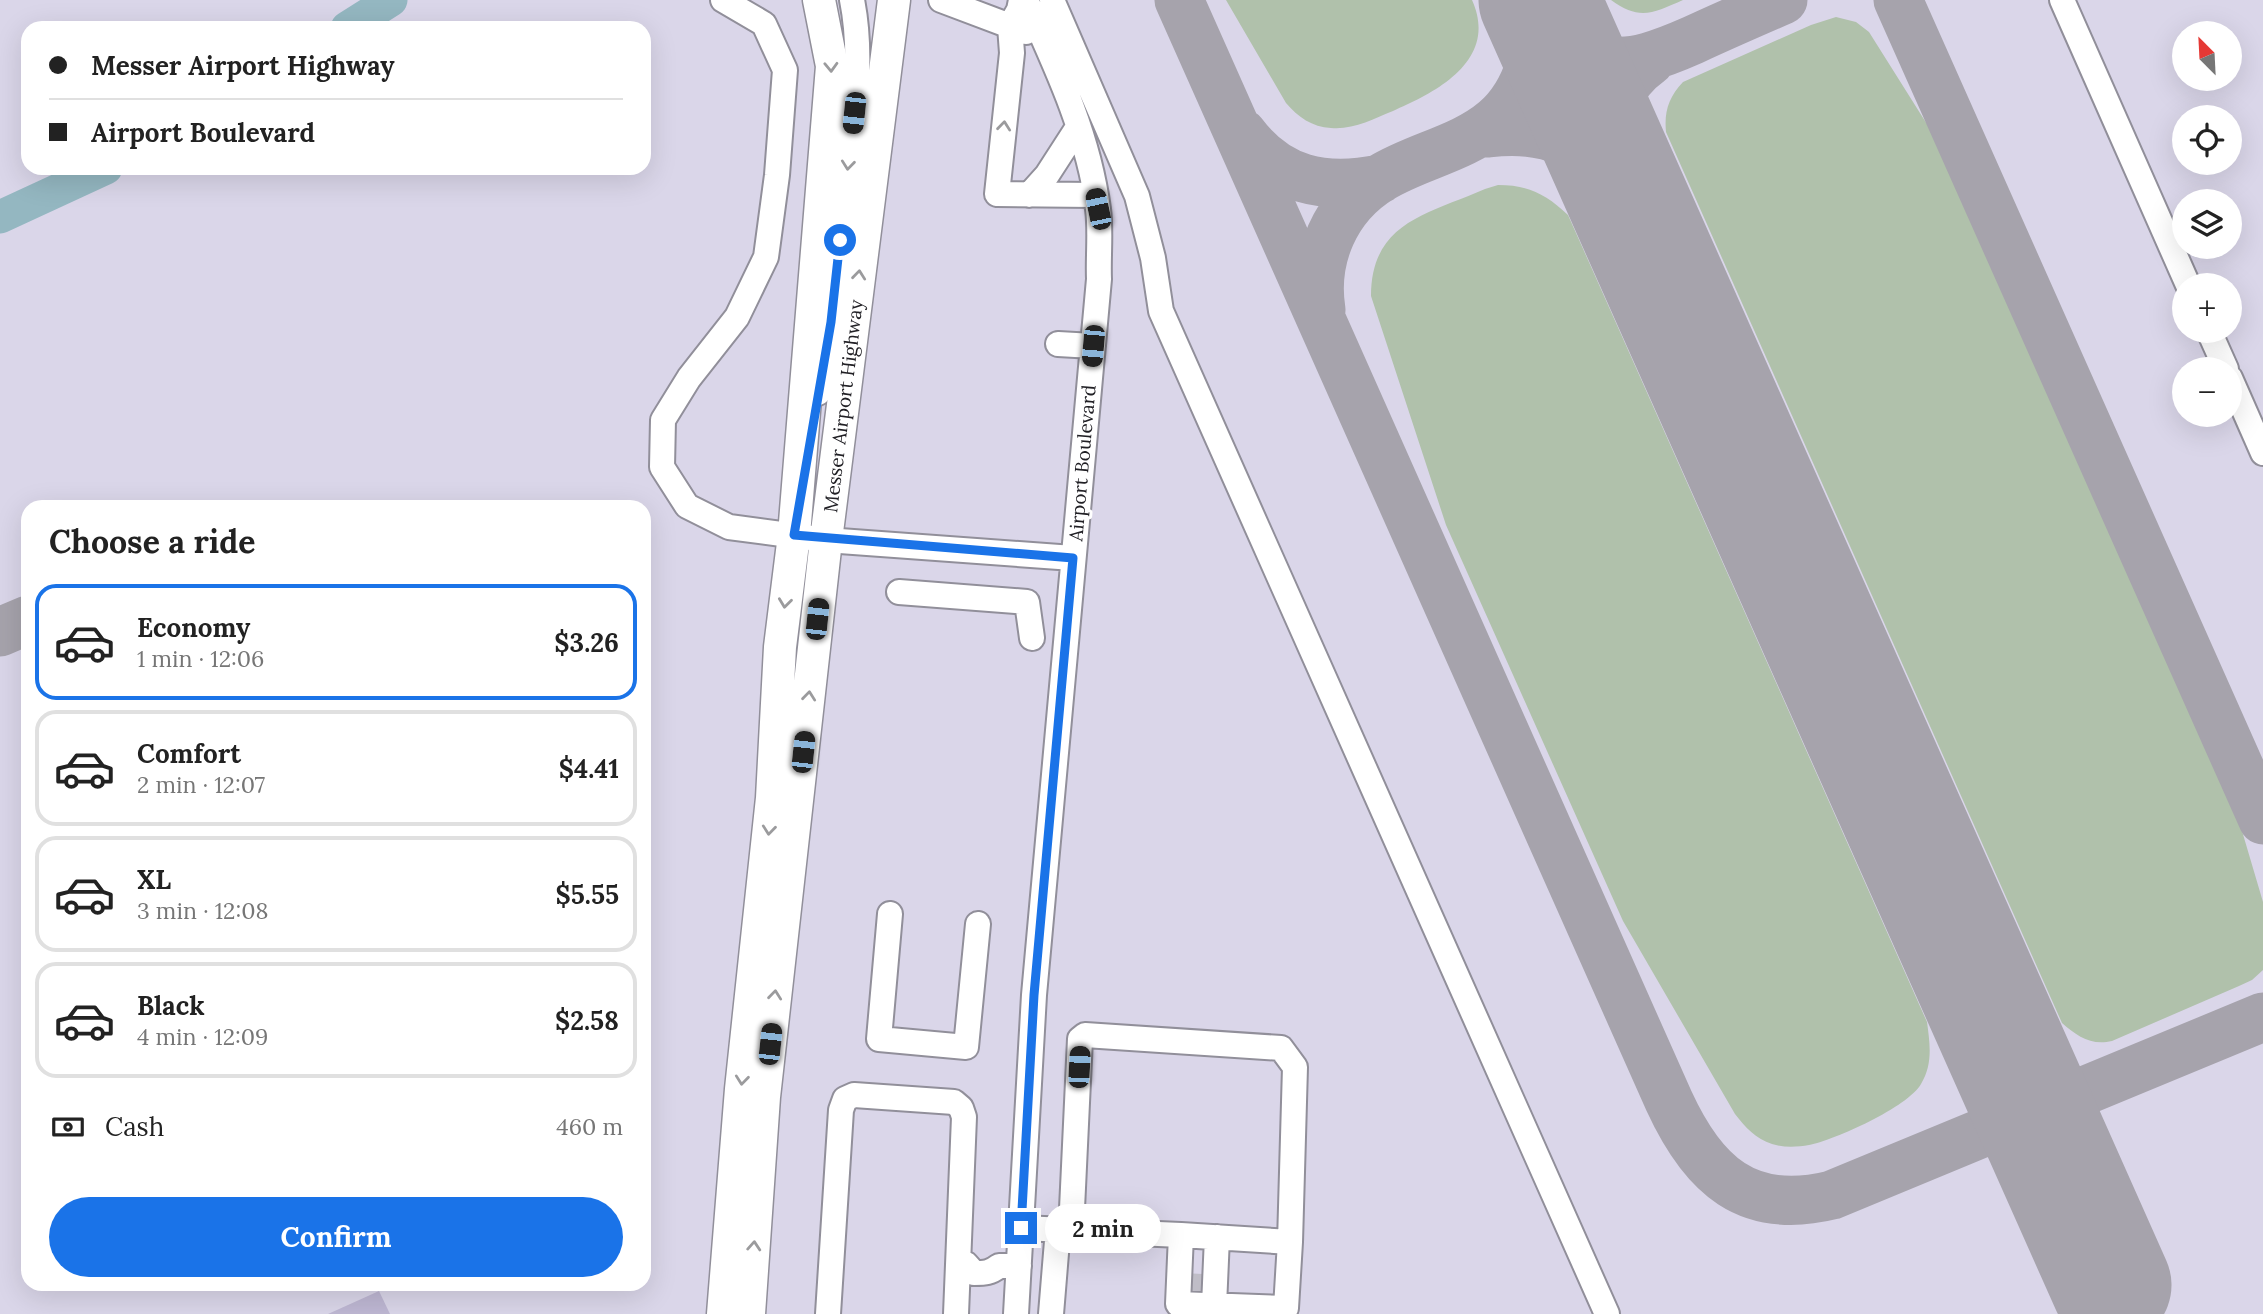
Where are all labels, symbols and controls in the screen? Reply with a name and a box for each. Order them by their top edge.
north arrow [2172,21,2242,91]
map controls [2172,21,2242,427]
text: Messer Airport Highway [91,49,395,82]
one-way arrow [823,62,838,73]
car [842,91,867,135]
button: locate [2172,105,2242,175]
text: Airport Boulevard [91,116,315,149]
one-way arrow [996,121,1011,132]
one-way arrow [841,159,856,171]
car [1084,186,1113,232]
button: layers [2172,189,2242,259]
route start [824,224,856,256]
one-way arrow [851,269,866,281]
button: + [2172,273,2242,343]
street label: Messer Airport Highway [818,298,868,514]
car [1081,324,1106,368]
button: − [2172,357,2242,427]
street label: Airport Boulevard [1063,384,1101,543]
text: Choose a ride [49,521,256,562]
one-way arrow [778,597,793,609]
car [805,597,830,641]
icon: car [53,611,116,674]
text: Economy [137,611,250,644]
text: $3.26 [554,626,619,659]
text: 1 min · 12:06 [137,644,264,673]
one-way arrow [801,690,816,701]
car [791,730,816,774]
icon: car [53,737,116,800]
text: Comfort [137,737,241,770]
text: $4.41 [559,752,619,785]
text: 2 min · 12:07 [137,770,265,799]
one-way arrow [761,824,776,836]
icon: car [53,863,116,926]
text: XL [137,863,171,896]
text: $5.55 [556,878,619,911]
text: 3 min · 12:08 [137,896,268,925]
icon: car [53,989,116,1052]
text: Black [137,989,205,1022]
one-way arrow [768,989,783,1001]
text: $2.58 [555,1004,619,1037]
text: 4 min · 12:09 [137,1022,268,1051]
car [758,1022,783,1066]
car [1068,1045,1091,1089]
one-way arrow [735,1075,750,1086]
icon: cash [49,1108,87,1146]
text: Cash [105,1110,164,1143]
text: 460 m [556,1112,623,1141]
button: Confirm [49,1197,623,1277]
callout: 2 min [1046,1204,1161,1252]
route end [1005,1212,1037,1244]
text: 2 min [1072,1214,1134,1243]
one-way arrow [746,1240,761,1251]

